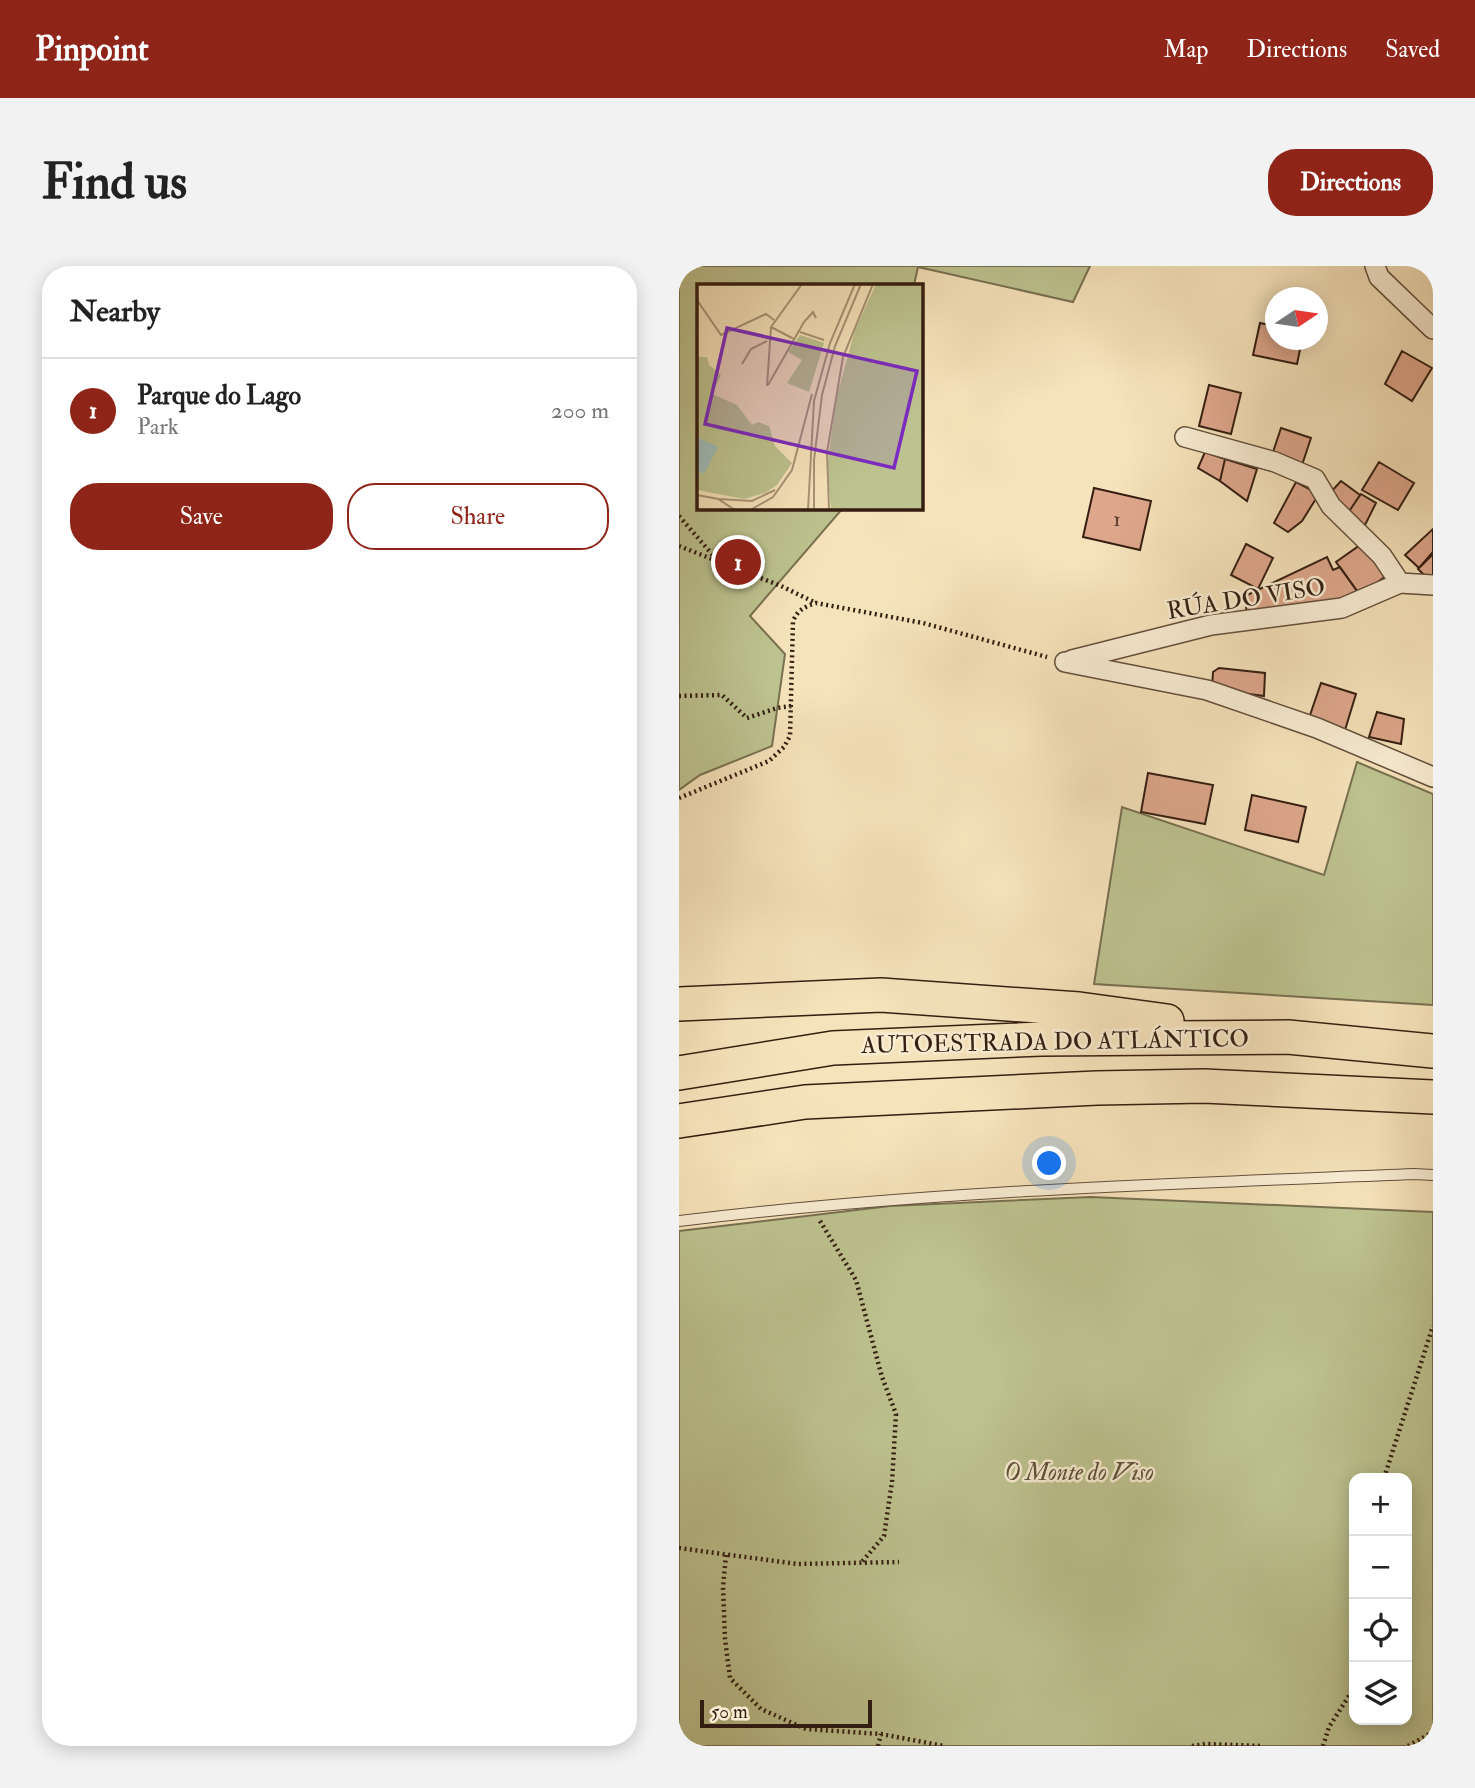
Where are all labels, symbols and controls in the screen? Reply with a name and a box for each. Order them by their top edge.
text: Pinpoint [35,29,149,70]
text: Map [1163,34,1208,65]
text: Directions [1246,34,1347,65]
text: Saved [1385,34,1440,65]
button: Directions [1268,149,1433,216]
text: Find us [42,152,187,213]
inset map [697,284,922,509]
north arrow [1265,287,1328,350]
text: Nearby [70,293,160,330]
text: Parque do Lago [137,380,301,412]
text: 1 [89,396,97,425]
text: 200 m [551,396,609,425]
text: Park [137,412,179,441]
button: Save [70,483,333,550]
button: Share [347,483,609,550]
house number: 1 [1113,506,1121,533]
pin: 1 [715,536,761,588]
street label: RÚA DO VISO [1164,570,1327,627]
street label: AUTOESTRADA DO ATLÁNTICO [860,1022,1249,1061]
your location [1032,1146,1066,1180]
park label: O Monte do Viso [1004,1457,1154,1488]
map controls [1349,1473,1412,1725]
button: + [1349,1473,1412,1536]
button: − [1349,1536,1412,1599]
button: locate [1349,1599,1412,1662]
button: layers [1349,1662,1412,1725]
scale bar [700,1697,871,1729]
text: 50 m [711,1700,748,1724]

